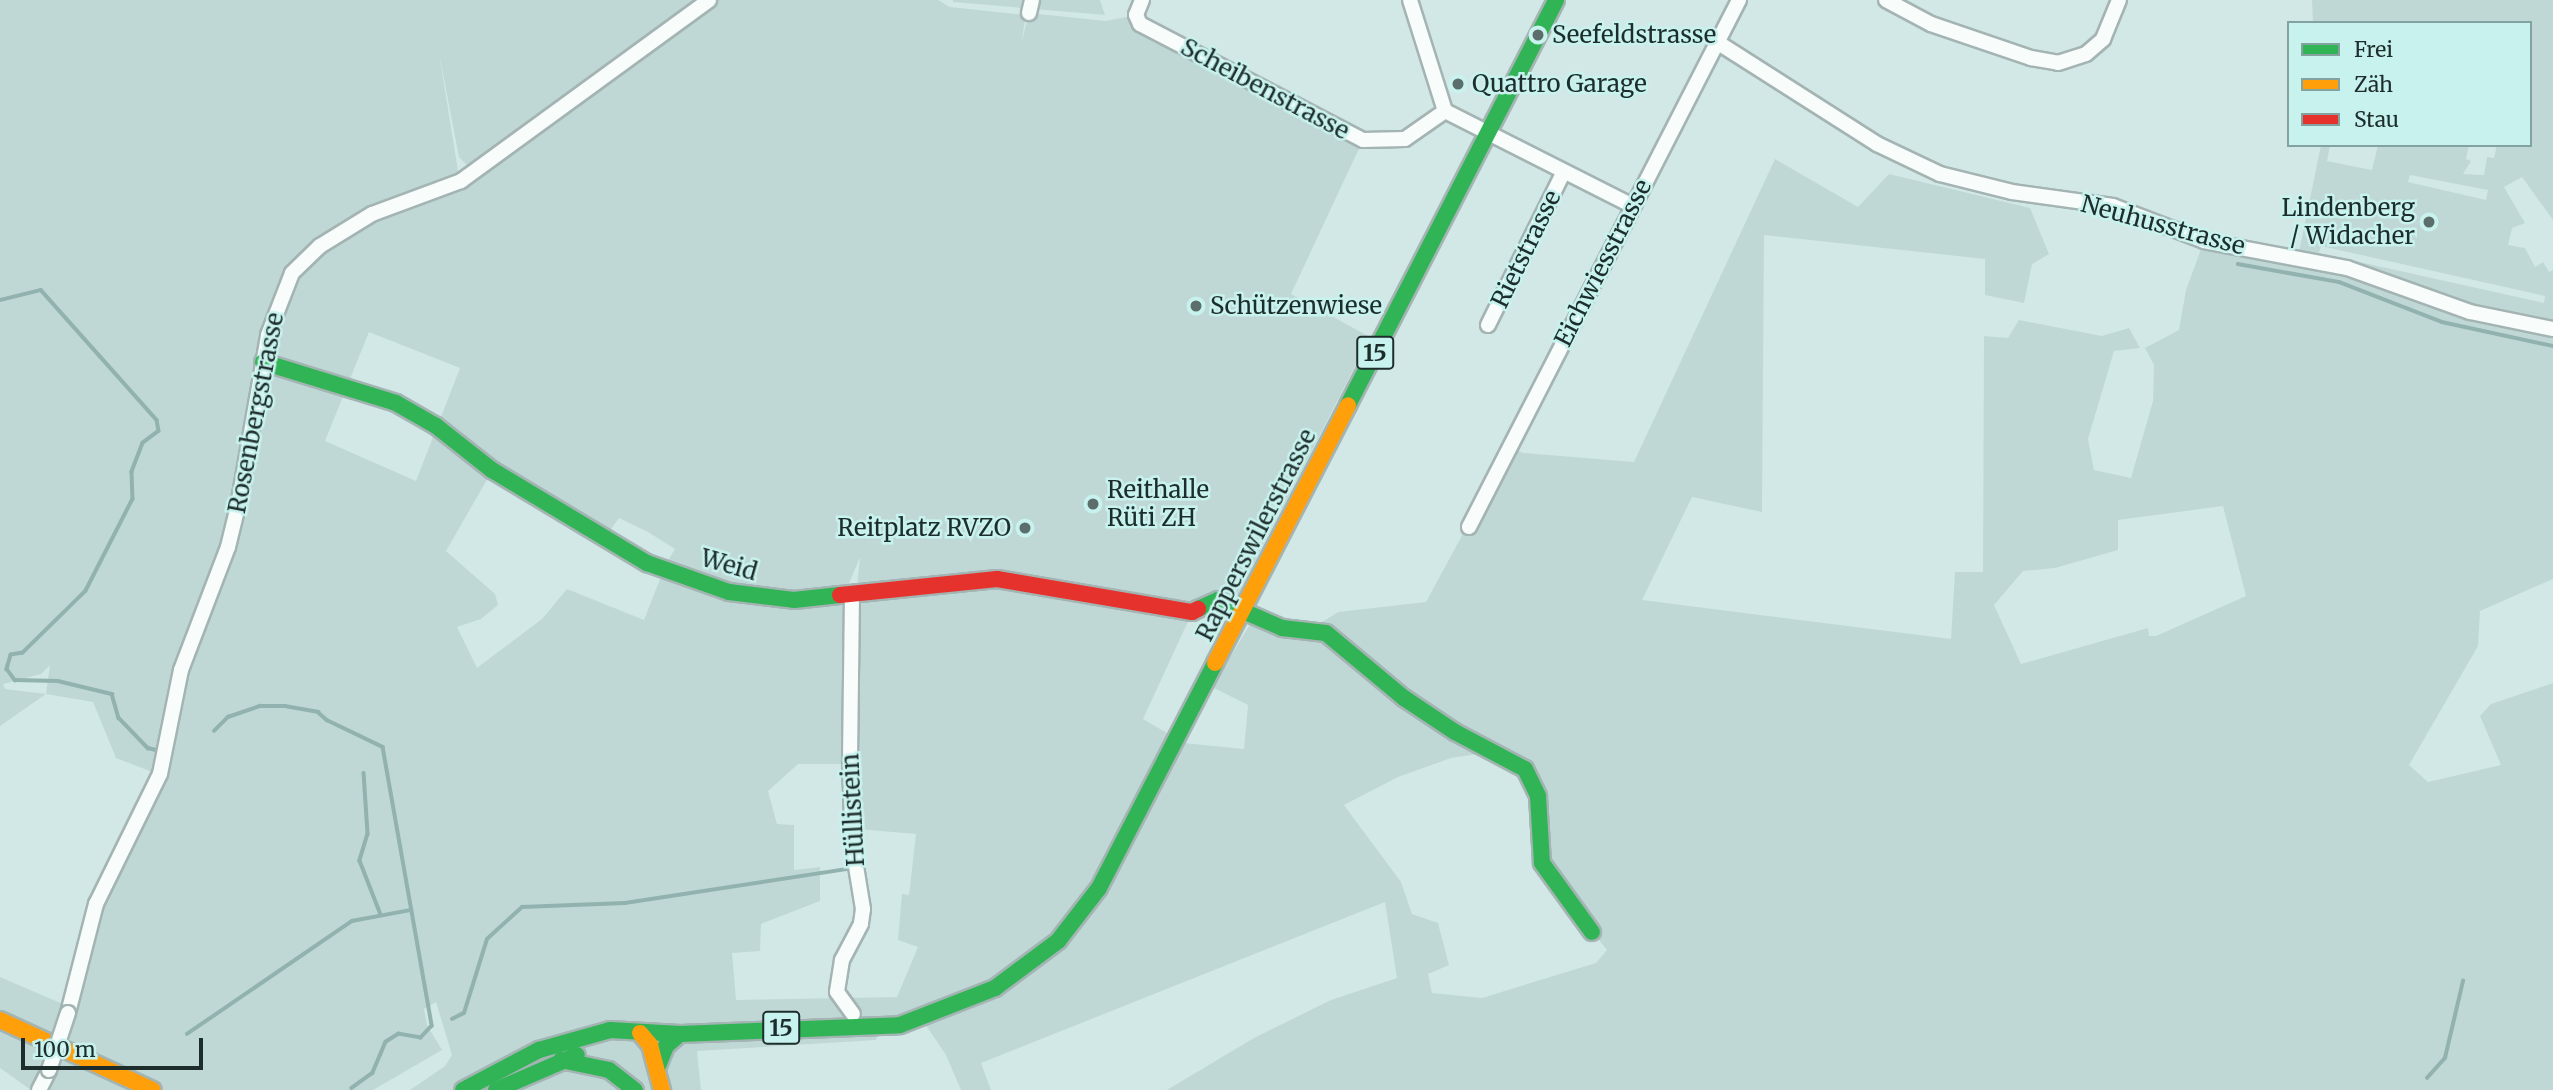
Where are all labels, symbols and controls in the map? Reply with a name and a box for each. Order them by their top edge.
place label: Seefeldstrasse [1552,21,1716,49]
legend [2287,21,2532,147]
marker: Seefeldstrasse [1530,27,1546,43]
street label: Scheibenstrasse [1176,33,1354,145]
text: Frei [2354,36,2393,63]
place label: Quattro Garage [1472,70,1647,98]
text: Zäh [2354,71,2393,98]
marker: Quattro Garage [1450,76,1466,92]
text: Stau [2354,106,2399,133]
street label: Eichwiesstrasse [1549,175,1657,351]
street label: Rietstrasse [1485,185,1567,313]
street label: Neuhusstrasse [2078,189,2248,261]
place label: Lindenberg / Widacher [2281,194,2415,250]
marker: Lindenberg / Widacher [2421,214,2437,230]
place label: Schützenwiese [1210,292,1382,320]
marker: Schützenwiese [1188,298,1204,314]
street label: Rosenbergstrasse [222,310,290,516]
road number: 15 [1356,334,1394,372]
street label: Rapperswilerstrasse [1190,424,1322,646]
place label: Reithalle Rüti ZH [1107,476,1209,532]
marker: Reithalle Rüti ZH [1085,496,1101,512]
place label: Reitplatz RVZO [837,514,1011,542]
marker: Reitplatz RVZO [1017,520,1033,536]
street label: Weid [697,543,761,587]
street label: Hüllistein [836,753,870,867]
road number: 15 [762,1009,800,1048]
scale bar [24,1024,206,1068]
text: 100 m [34,1036,96,1063]

